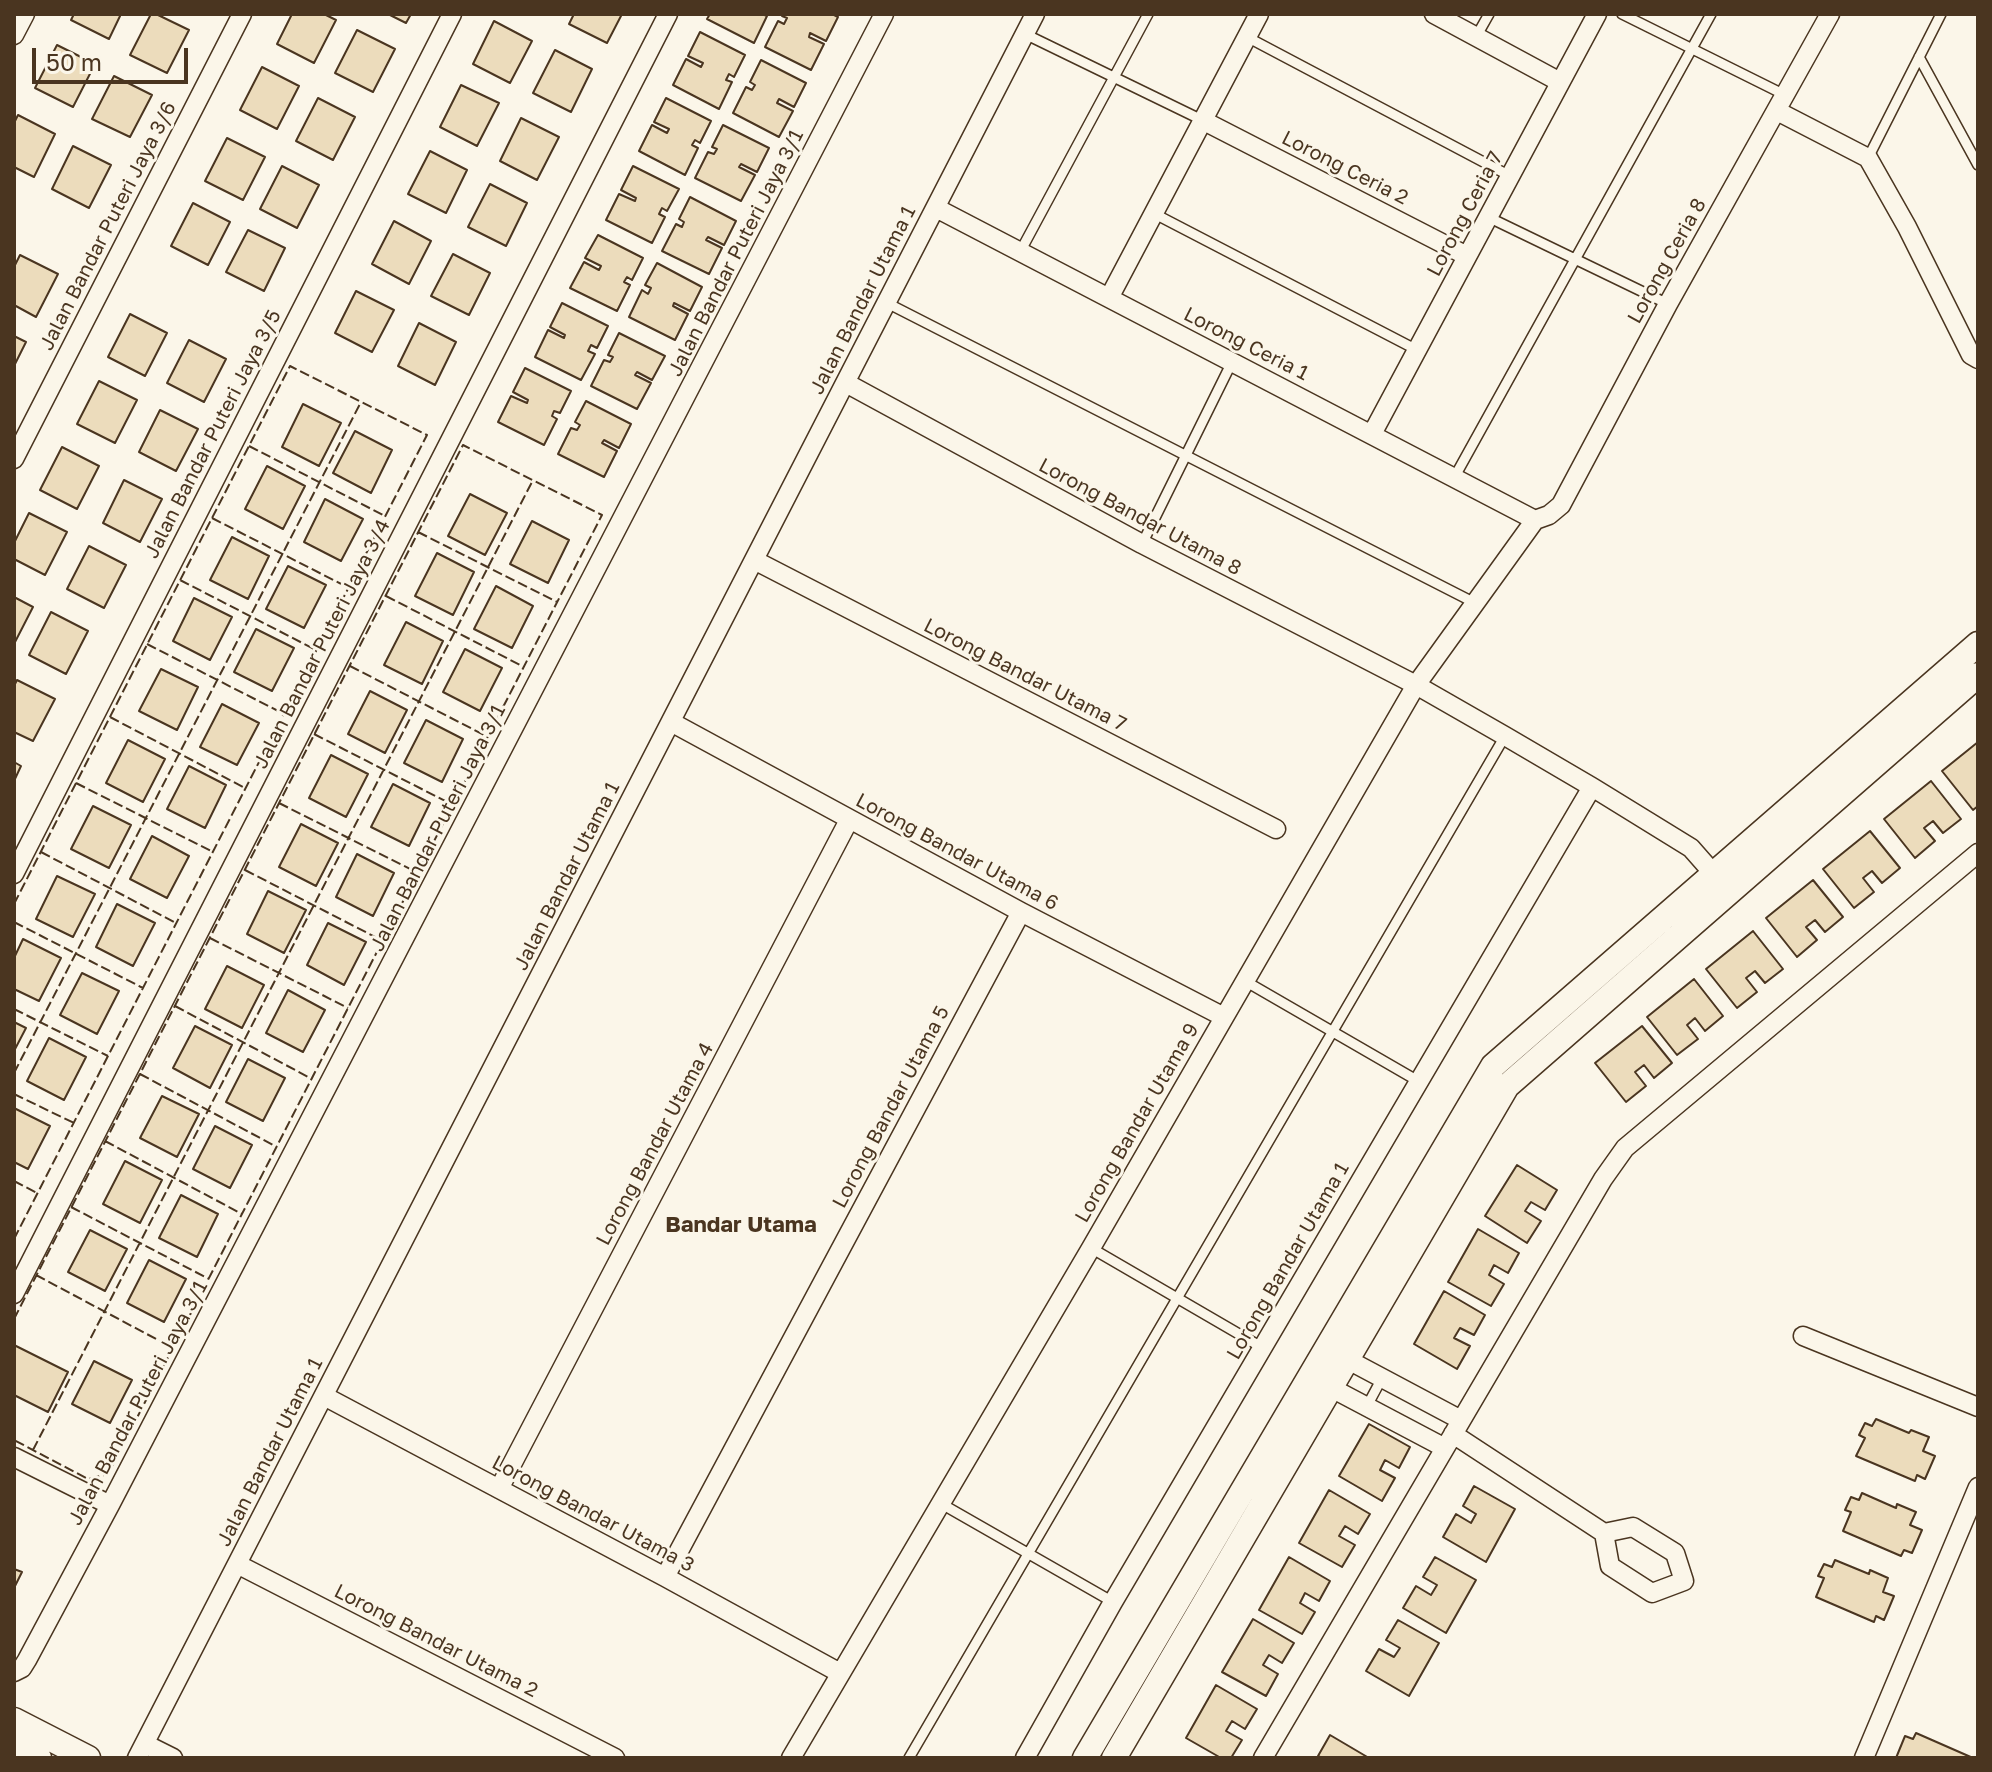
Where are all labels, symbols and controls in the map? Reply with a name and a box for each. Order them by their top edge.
scale bar [36,32,192,82]
text: 50 m [46,47,102,76]
street label: Jalan Bandar Puteri Jaya 3/6 [35,98,181,354]
street label: Jalan Bandar Puteri Jaya 3/1 [663,126,809,380]
street label: Lorong Ceria 2 [1278,126,1412,210]
street label: Lorong Ceria 7 [1422,148,1508,280]
street label: Lorong Ceria 8 [1623,194,1711,328]
street label: Jalan Bandar Utama 1 [805,202,921,398]
street label: Lorong Ceria 1 [1180,302,1312,386]
street label: Jalan Bandar Puteri Jaya 3/5 [140,306,286,562]
street label: Lorong Bandar Utama 8 [1035,453,1245,581]
street label: Jalan Bandar Puteri Jaya 3/4 [249,516,395,772]
street label: Lorong Bandar Utama 7 [920,613,1130,737]
street label: Jalan Bandar Puteri Jaya 3/1 [365,701,511,955]
street label: Jalan Bandar Utama 1 [509,778,625,974]
street label: Lorong Bandar Utama 6 [852,788,1062,916]
street label: Lorong Bandar Utama 5 [828,1002,954,1212]
street label: Lorong Bandar Utama 9 [1070,1019,1204,1227]
street label: Lorong Bandar Utama 4 [591,1039,719,1249]
street label: Lorong Bandar Utama 1 [1222,1158,1354,1364]
district label: Bandar Utama [665,1212,817,1238]
street label: Jalan Bandar Puteri Jaya 3/1 [63,1277,213,1529]
street label: Jalan Bandar Utama 1 [212,1354,328,1550]
street label: Lorong Bandar Utama 3 [488,1450,698,1578]
street label: Lorong Bandar Utama 2 [330,1579,542,1703]

